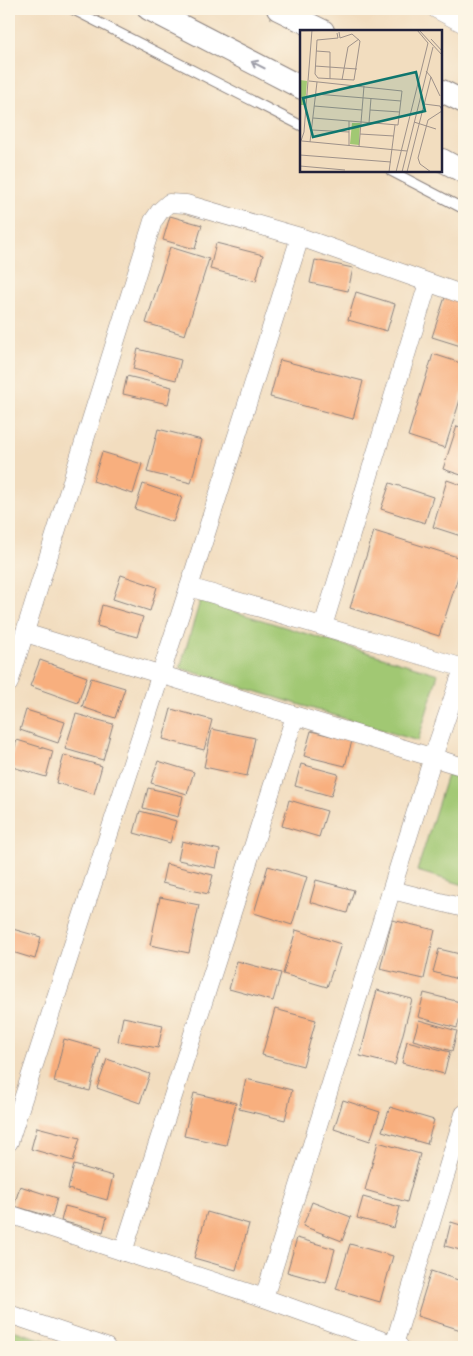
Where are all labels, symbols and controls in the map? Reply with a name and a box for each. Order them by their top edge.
inset map [300,30,443,172]
one-way arrow [252,60,266,70]

